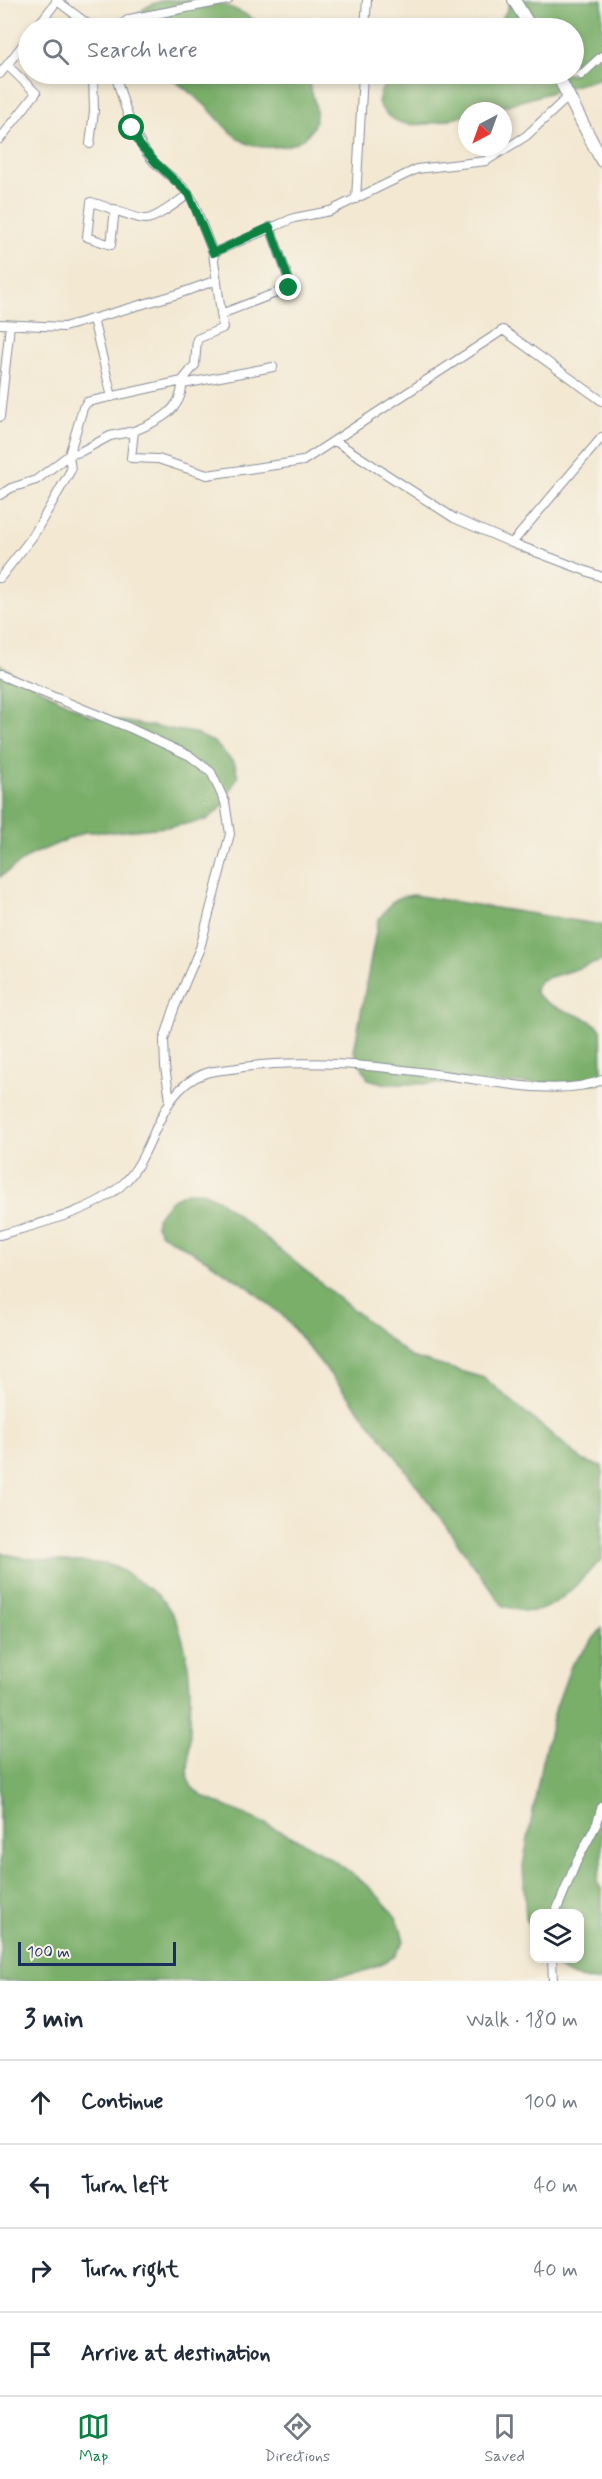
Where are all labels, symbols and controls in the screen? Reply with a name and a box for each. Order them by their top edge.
search box [18,18,584,84]
icon: search [39,35,72,68]
text: Search here [87,37,198,65]
north arrow [458,102,512,156]
route start [118,114,144,140]
route end [275,274,301,300]
map controls [530,1909,584,1963]
button: layers [530,1909,584,1963]
scale bar [18,1939,176,1966]
text: 100 m [27,1942,70,1963]
text: 3 min [24,2003,84,2037]
text: Walk · 180 m [466,2007,578,2034]
icon: ahead [24,2086,57,2119]
text: Continue [81,2088,163,2116]
text: 100 m [524,2089,578,2116]
icon: left [24,2170,57,2203]
text: Turn left [81,2172,169,2200]
text: 40 m [534,2173,578,2200]
icon: right [24,2254,57,2287]
text: Turn right [81,2256,179,2284]
text: 40 m [534,2257,578,2284]
icon: arrive [24,2338,57,2371]
text: Arrive at destination [81,2340,271,2368]
tab: Map [77,2410,110,2467]
tab: Directions [264,2410,330,2467]
tab: Saved [484,2410,525,2467]

